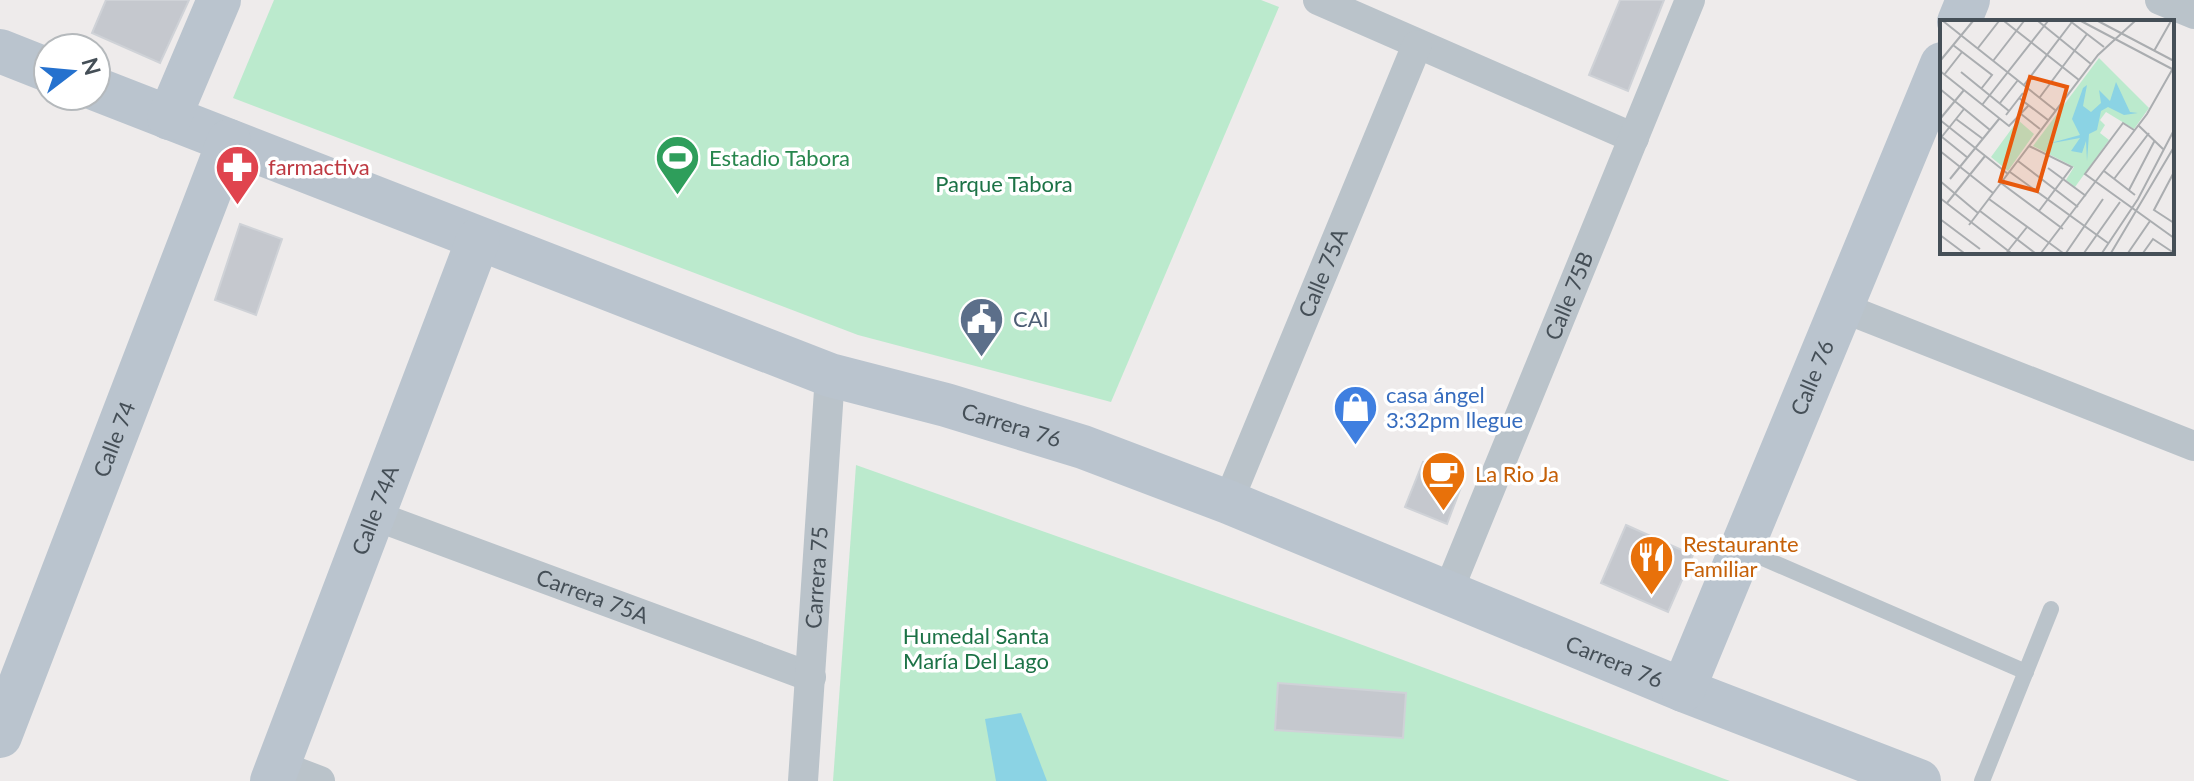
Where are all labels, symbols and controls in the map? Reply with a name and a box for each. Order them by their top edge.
inset map [1940,20,2174,254]
north arrow [32,32,112,112]
text: N [76,54,107,78]
sports icon: Estadio Tabora [654,134,702,197]
pharmacy icon: farmactiva [213,143,261,206]
place label: Estadio Tabora [709,144,850,171]
place label: farmactiva [268,153,370,180]
park label: Parque Tabora [935,170,1073,197]
street label: Calle 75A [1292,224,1353,321]
street label: Calle 75B [1538,248,1599,344]
public building icon: CAI [958,295,1006,358]
place label: CAI [1013,305,1049,332]
street label: Calle 76 [1784,336,1839,419]
place label: casa ángel 3:32pm llegue [1386,381,1523,433]
shop icon: casa ángel 3:32pm llegue [1331,384,1379,447]
street label: Calle 74 [87,397,141,481]
street label: Carrera 76 [958,397,1065,453]
cafe icon: La Rio Ja [1420,450,1468,513]
place label: La Rio Ja [1475,460,1559,487]
street label: Calle 74A [345,461,404,558]
street label: Carrera 75 [799,525,833,630]
place label: Restaurante Familiar [1683,530,1799,582]
restaurant icon: Restaurante Familiar [1628,533,1676,596]
street label: Carrera 75A [533,563,653,629]
park label: Humedal Santa María Del Lago [903,622,1049,674]
street label: Carrera 76 [1562,629,1667,693]

